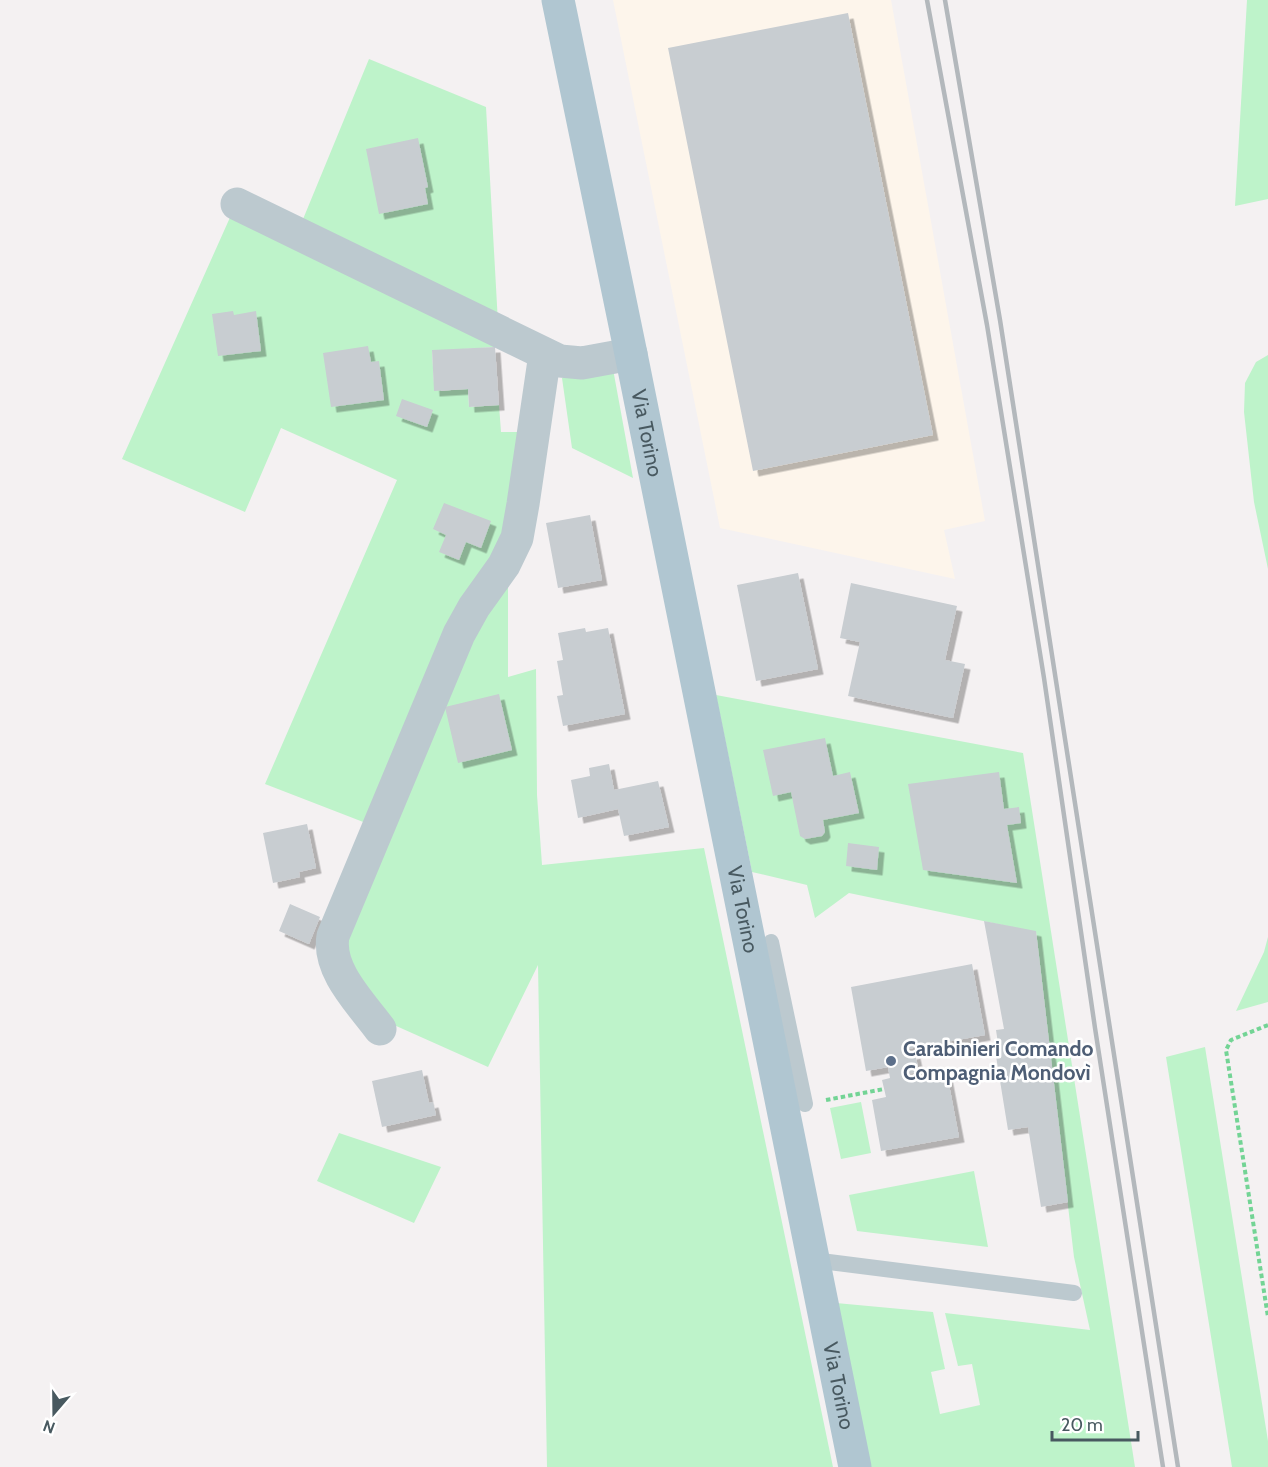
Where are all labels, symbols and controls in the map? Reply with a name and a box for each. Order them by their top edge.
street label: Via Torino [626,387,668,479]
street label: Via Torino [722,863,764,955]
place label: Carabinieri Comando Compagnia Mondovì [903,1036,1094,1085]
marker: Carabinieri Comando Compagnia Mondovì [884,1054,898,1068]
street label: Via Torino [818,1340,860,1432]
north arrow [24,1383,84,1443]
scale bar [1052,1404,1138,1442]
text: 20 m [1061,1414,1103,1436]
text: N [40,1416,58,1437]

